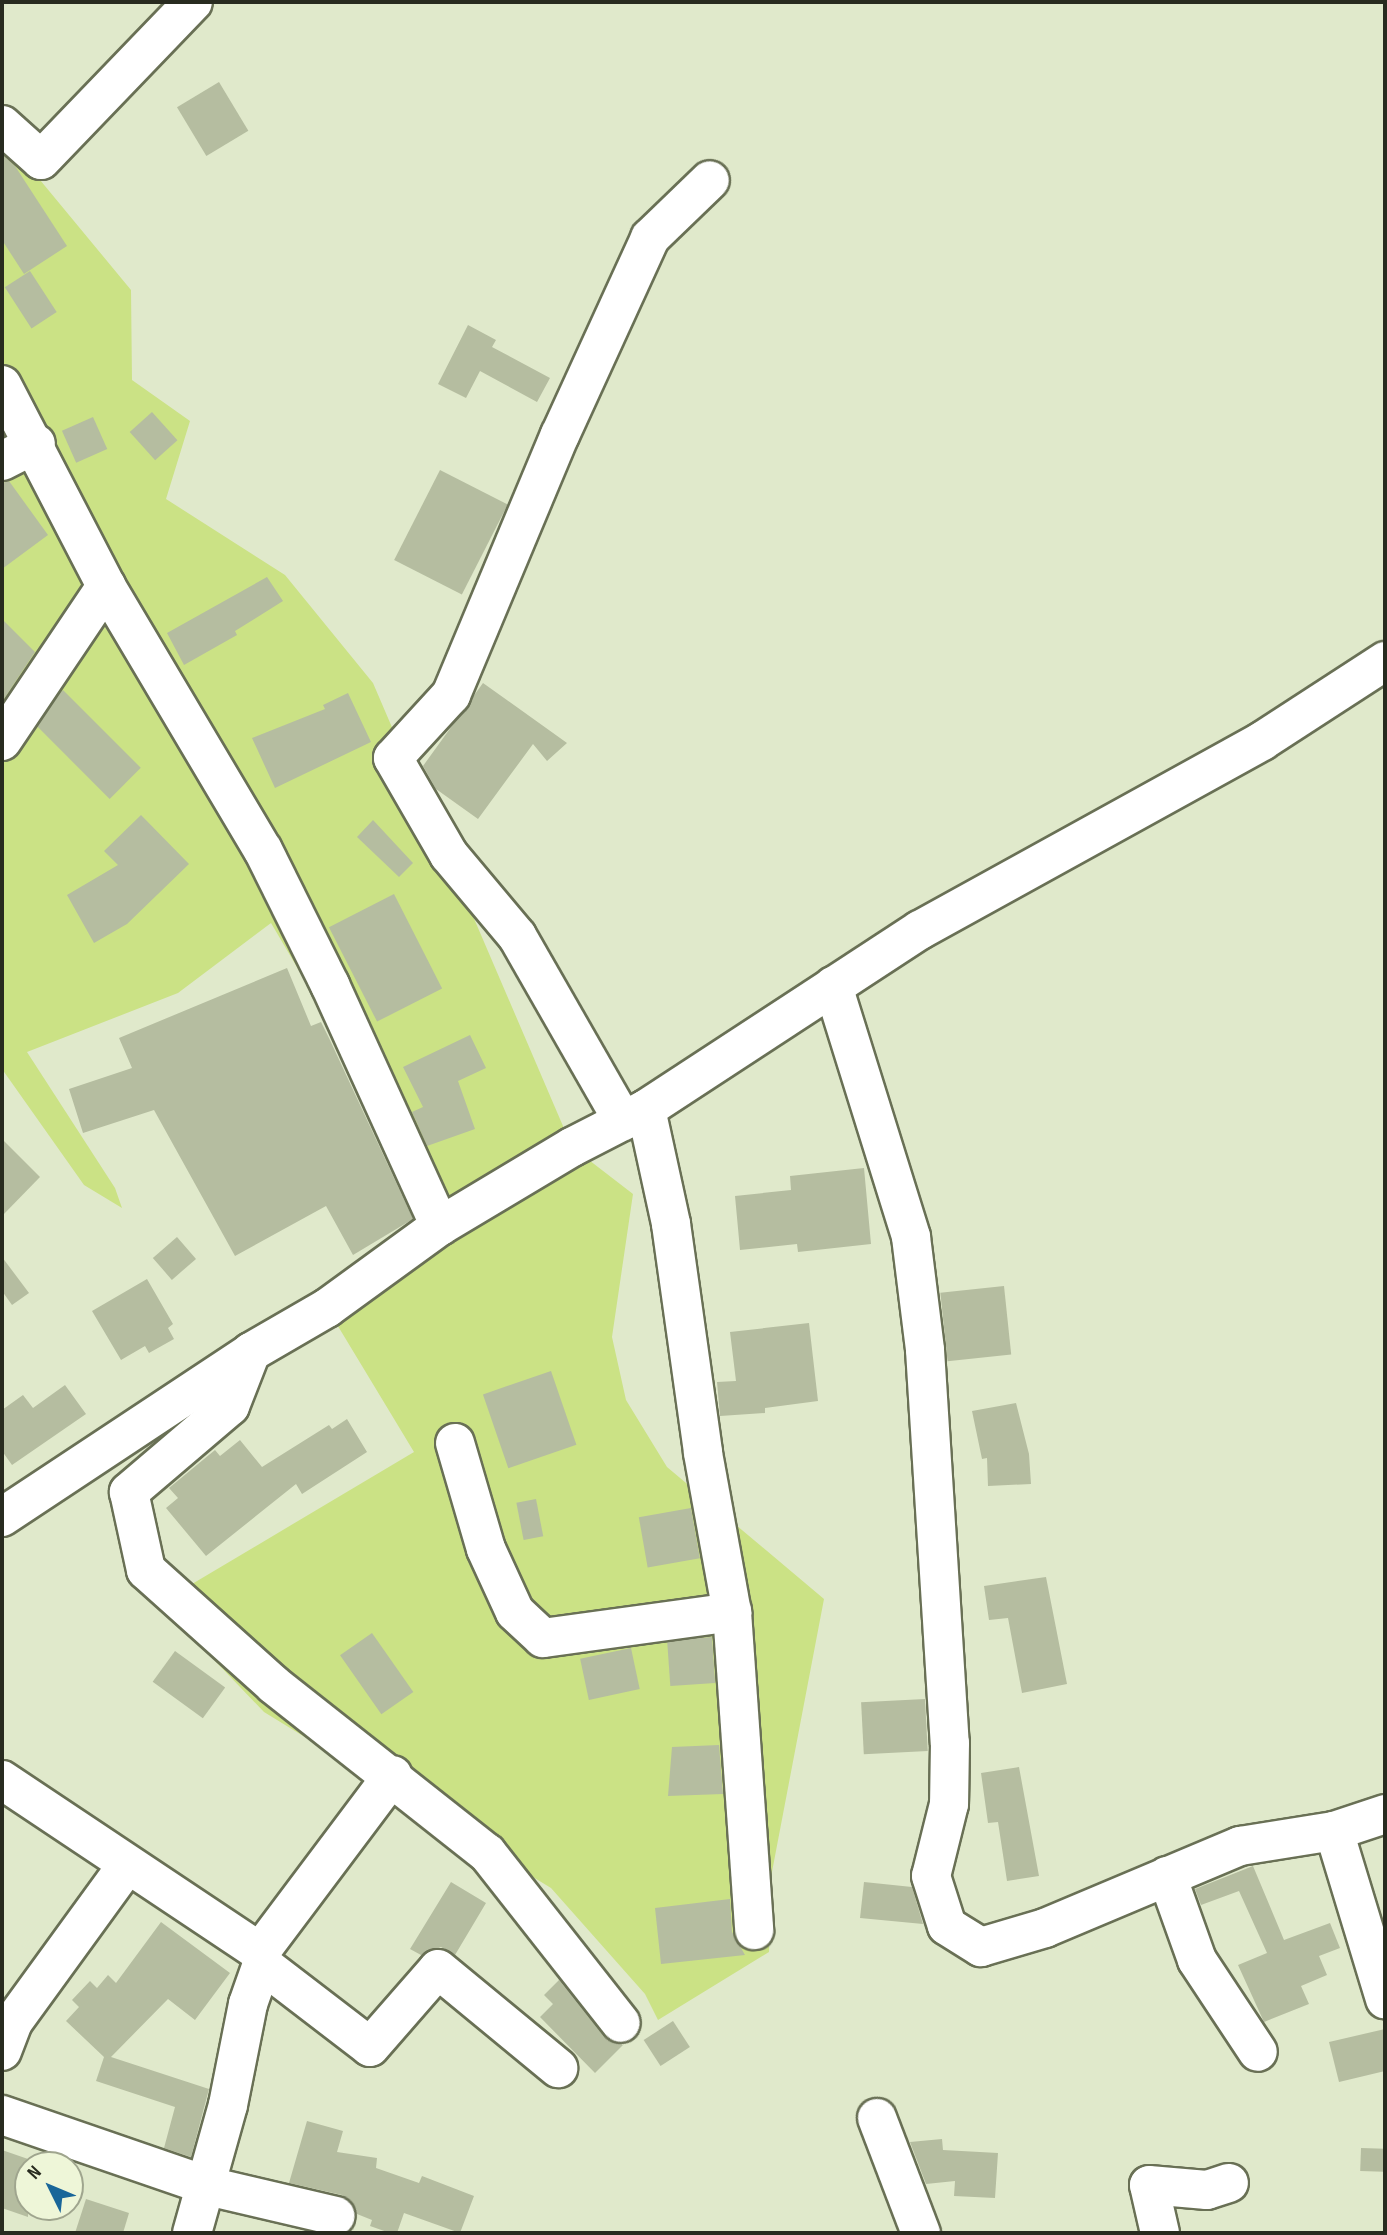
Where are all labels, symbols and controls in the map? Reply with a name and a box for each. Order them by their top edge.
north arrow [14,2151,84,2221]
text: N [23,2161,47,2184]

